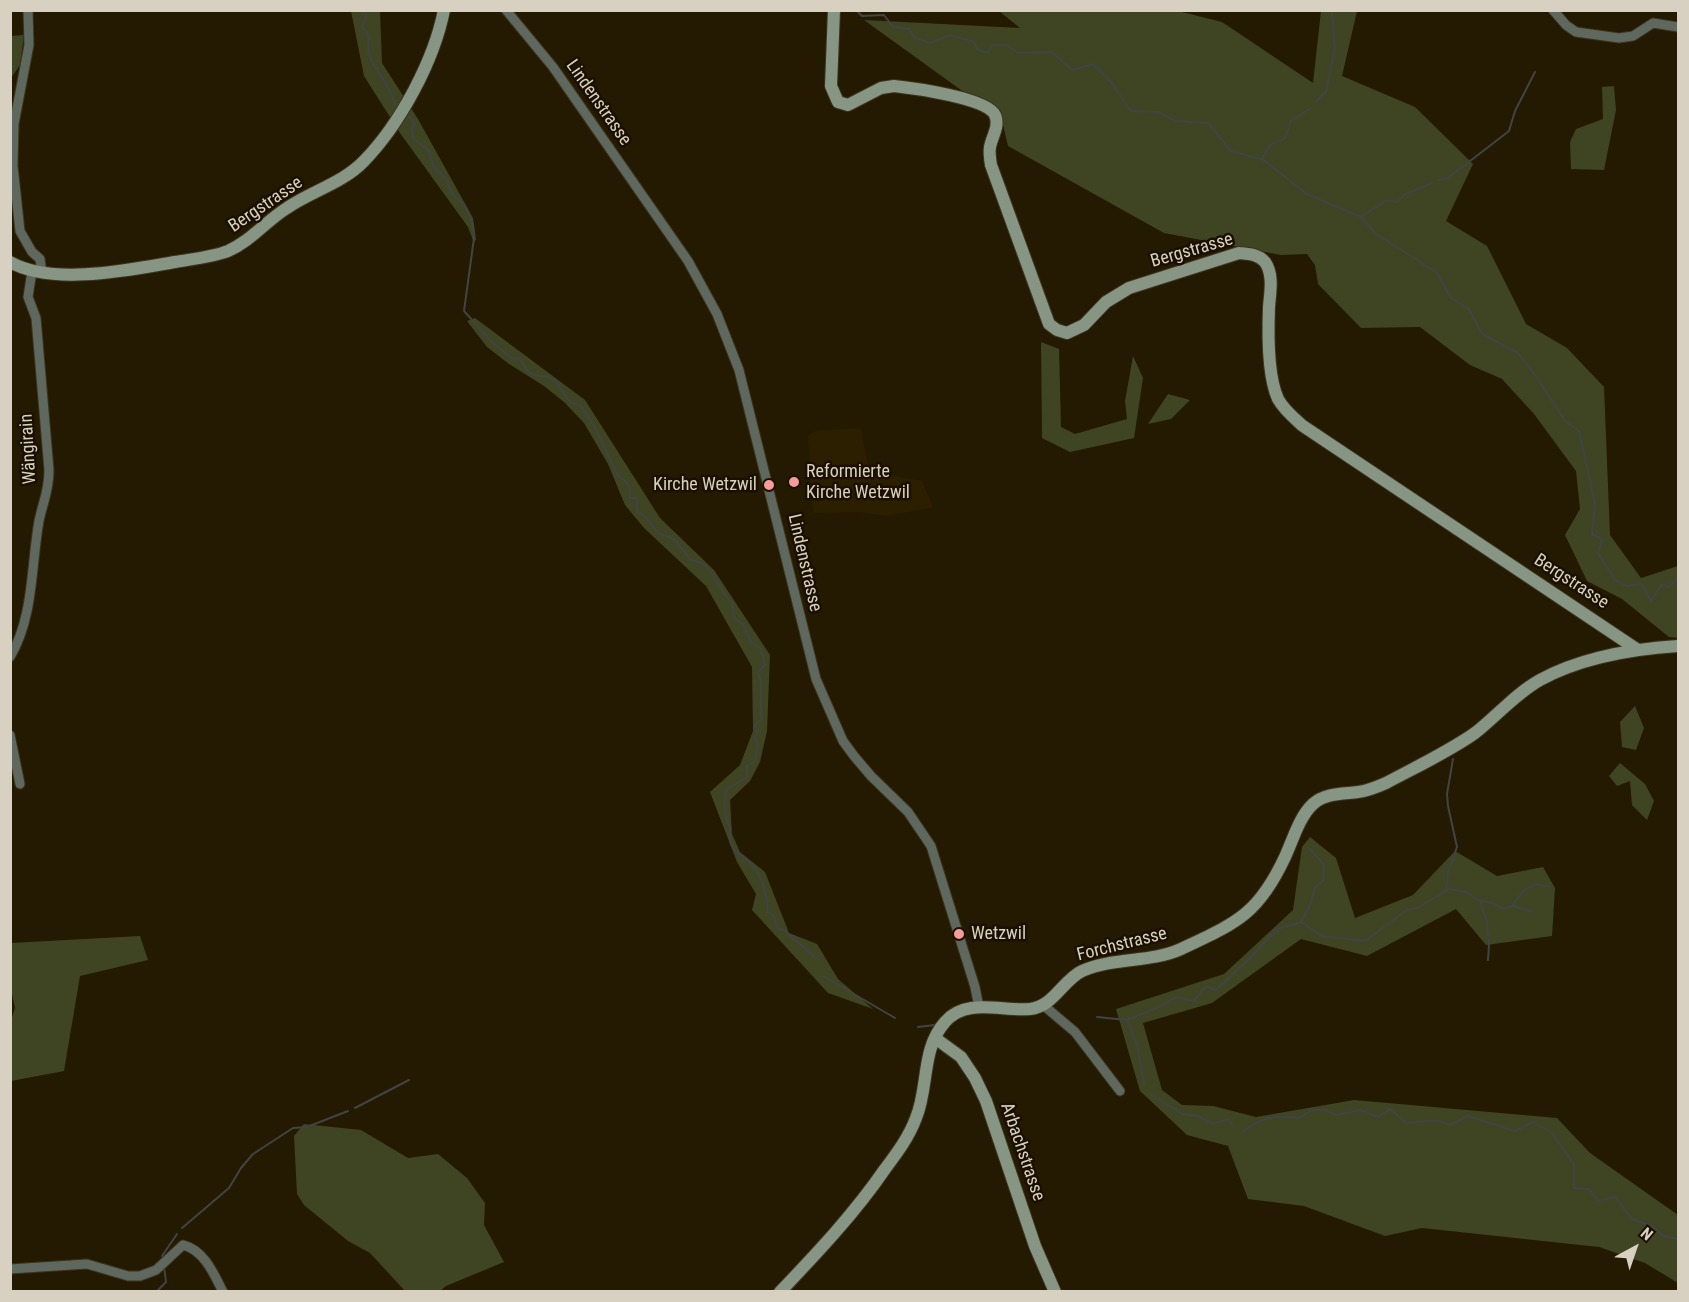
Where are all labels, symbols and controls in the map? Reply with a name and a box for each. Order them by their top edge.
street label: Lindenstrasse [561,56,635,150]
street label: Bergstrasse [225,172,307,238]
street label: Bergstrasse [1148,229,1236,273]
street label: Wängirain [16,413,42,485]
place label: Reformierte Kirche Wetzwil [806,461,910,504]
place label: Kirche Wetzwil [653,474,757,496]
marker: Reformierte Kirche Wetzwil [787,475,801,489]
marker: Kirche Wetzwil [762,478,776,492]
street label: Lindenstrasse [782,512,826,614]
street label: Bergstrasse [1530,550,1612,614]
place label: Wetzwil [971,923,1026,945]
street label: Forchstrasse [1075,923,1169,967]
marker: Wetzwil [952,927,966,941]
street label: Arbachstrasse [995,1100,1049,1204]
north arrow [1605,1218,1665,1278]
text: N [1637,1223,1657,1244]

